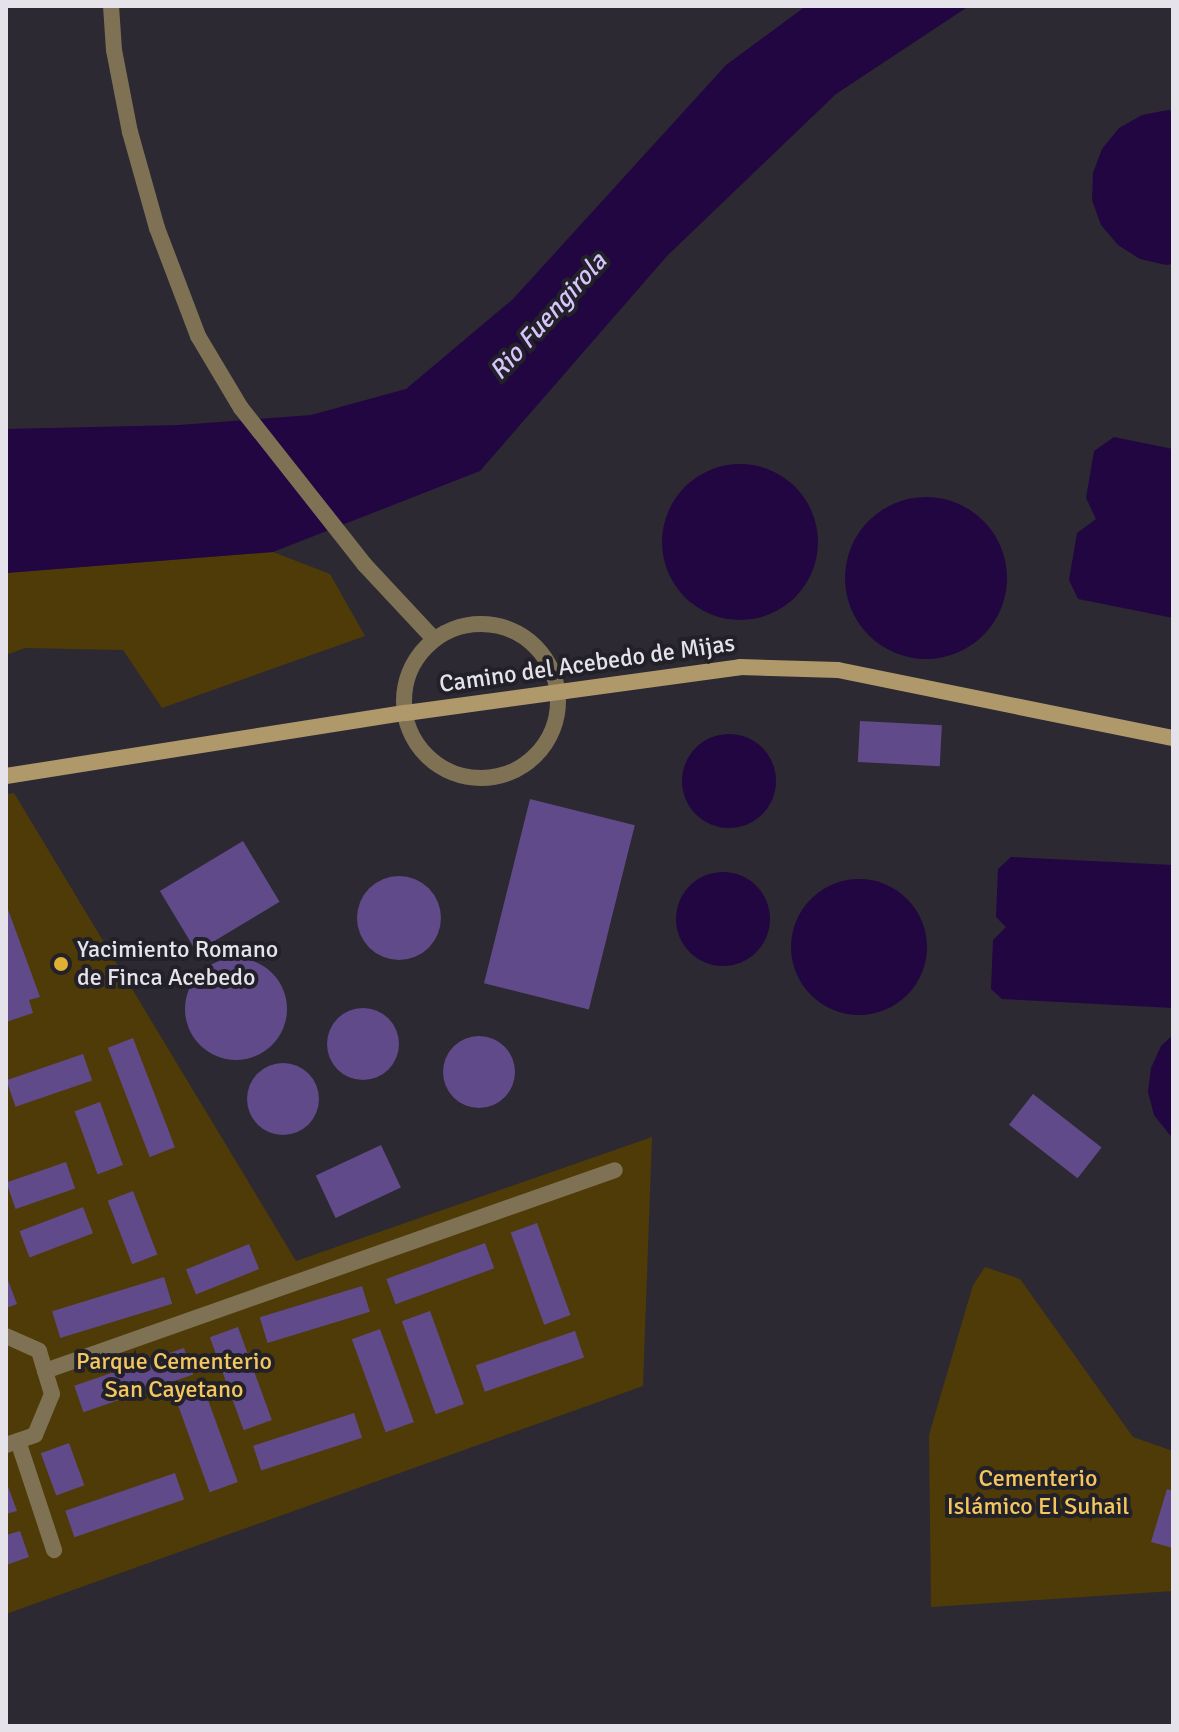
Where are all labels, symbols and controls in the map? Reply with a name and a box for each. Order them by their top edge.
water label: Rio Fuengirola [484,247,614,387]
street label: Camino del Acebedo de Mijas [437,629,737,699]
place label: Yacimiento Romano de Finca Acebedo [77,936,278,992]
marker: Yacimiento Romano de Finca Acebedo [52,955,70,973]
park label: Parque Cementerio San Cayetano [76,1348,272,1404]
park label: Cementerio Islámico El Suhail [947,1465,1129,1521]

